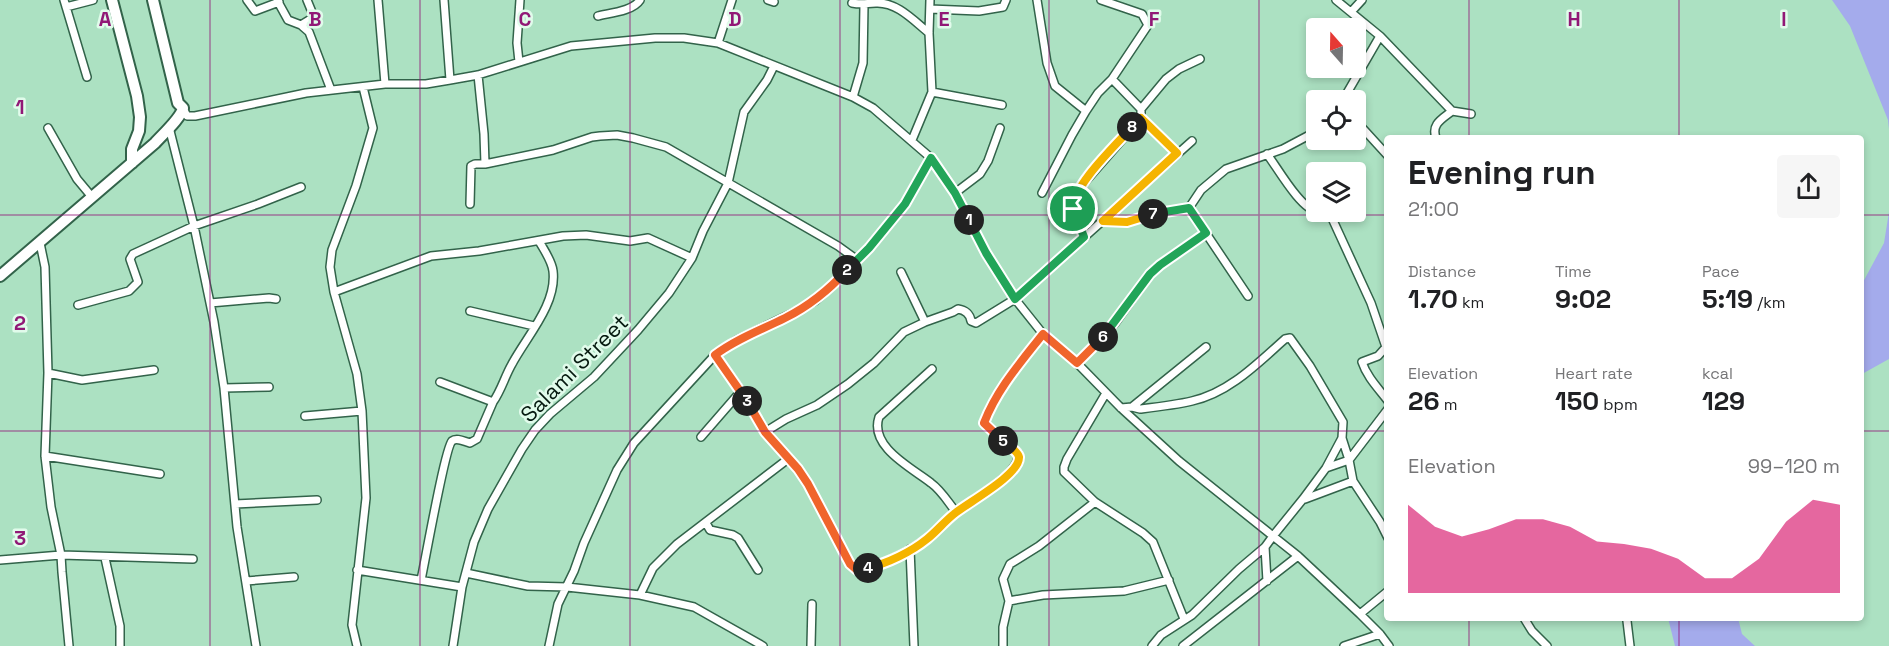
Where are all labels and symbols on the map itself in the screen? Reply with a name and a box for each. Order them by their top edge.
text: A [99,6,112,32]
text: B [308,6,322,32]
text: C [519,6,532,32]
text: D [728,6,742,32]
text: E [938,6,950,32]
text: F [1149,6,1160,32]
text: H [1567,6,1581,32]
text: I [1781,6,1787,32]
north arrow [1306,18,1366,78]
text: 1 [15,94,25,120]
pin: 8 [1117,112,1147,142]
pin [1047,183,1098,234]
pin: 7 [1138,199,1168,229]
pin: 1 [954,205,984,235]
pin: 2 [832,255,862,285]
street label: Salami Street [514,308,634,428]
text: 2 [14,310,26,336]
pin: 6 [1088,322,1118,352]
pin: 3 [732,386,762,416]
pin: 5 [988,426,1018,456]
text: 3 [14,525,26,551]
pin: 4 [853,553,883,583]

